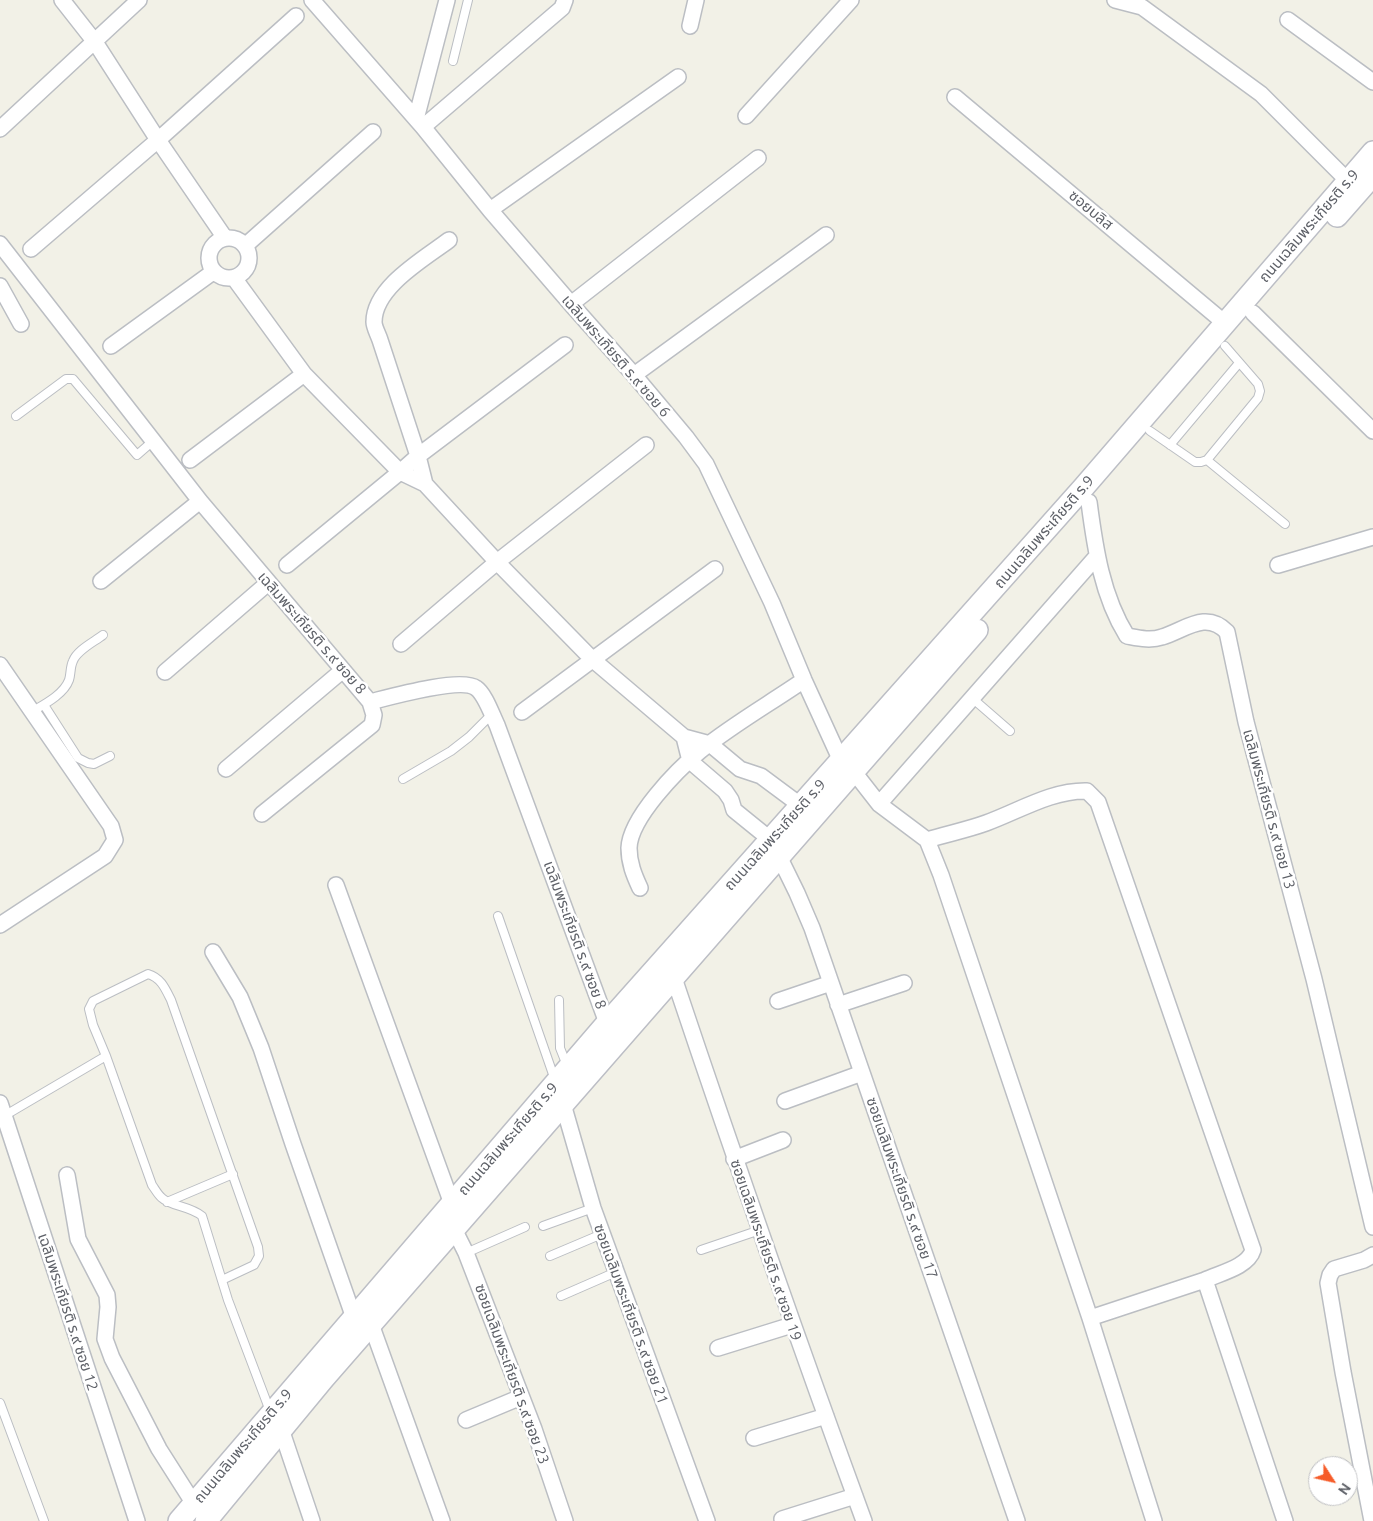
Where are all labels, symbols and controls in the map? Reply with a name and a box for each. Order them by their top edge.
street label: ถนนเฉลิมพระเกียรติ ร.9 [1255,166,1363,286]
street label: ซอยบลิส [1065,186,1117,234]
street label: เฉลิมพระเกียรติ ร.๙ ซอย 6 [558,291,674,421]
street label: ถนนเฉลิมพระเกียรติ ร.9 [990,472,1098,592]
street label: เฉลิมพระเกียรติ ร.๙ ซอย 8 [254,568,370,698]
street label: เฉลิมพระเกียรติ ร.๙ ซอย 13 [1239,727,1299,891]
street label: ถนนเฉลิมพระเกียรติ ร.9 [720,776,830,894]
street label: เฉลิมพระเกียรติ ร.๙ ซอย 8 [540,858,610,1012]
street label: ถนนเฉลิมพระเกียรติ ร.9 [454,1079,562,1199]
street label: ซอยเฉลิมพระเกียรติ ร.๙ ซอย 17 [862,1095,942,1281]
street label: ซอยเฉลิมพระเกียรติ ร.๙ ซอย 19 [726,1157,806,1343]
street label: ซอยเฉลิมพระเกียรติ ร.๙ ซอย 21 [590,1221,672,1407]
street label: เฉลิมพระเกียรติ ร.๙ ซอย 12 [34,1231,102,1393]
street label: ซอยเฉลิมพระเกียรติ ร.๙ ซอย 23 [471,1281,553,1467]
street label: ถนนเฉลิมพระเกียรติ ร.9 [190,1385,296,1507]
north arrow [1308,1456,1358,1506]
text: N [1335,1480,1354,1498]

